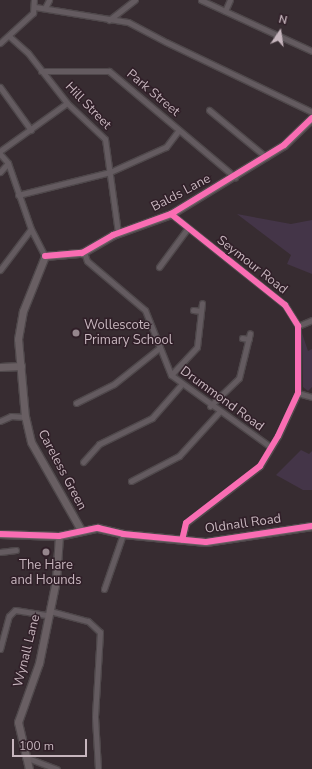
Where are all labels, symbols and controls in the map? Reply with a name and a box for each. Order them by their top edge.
north arrow [260,12,300,52]
text: N [277,12,289,28]
street label: Park Street [123,66,183,120]
street label: Hill Street [62,79,114,133]
street label: Balds Lane [149,171,213,215]
street label: Seymour Road [214,233,290,297]
place label: Wollescote Primary School [84,318,173,349]
marker: Wollescote Primary School [71,328,81,338]
street label: Drummond Road [177,363,267,435]
street label: Careless Green [34,427,90,513]
street label: Oldnall Road [204,511,282,537]
marker: The Hare and Hounds [41,547,51,557]
place label: The Hare and Hounds [11,558,81,589]
street label: Wynall Lane [10,613,44,689]
scale bar [14,731,89,757]
text: 100 m [19,738,54,754]

